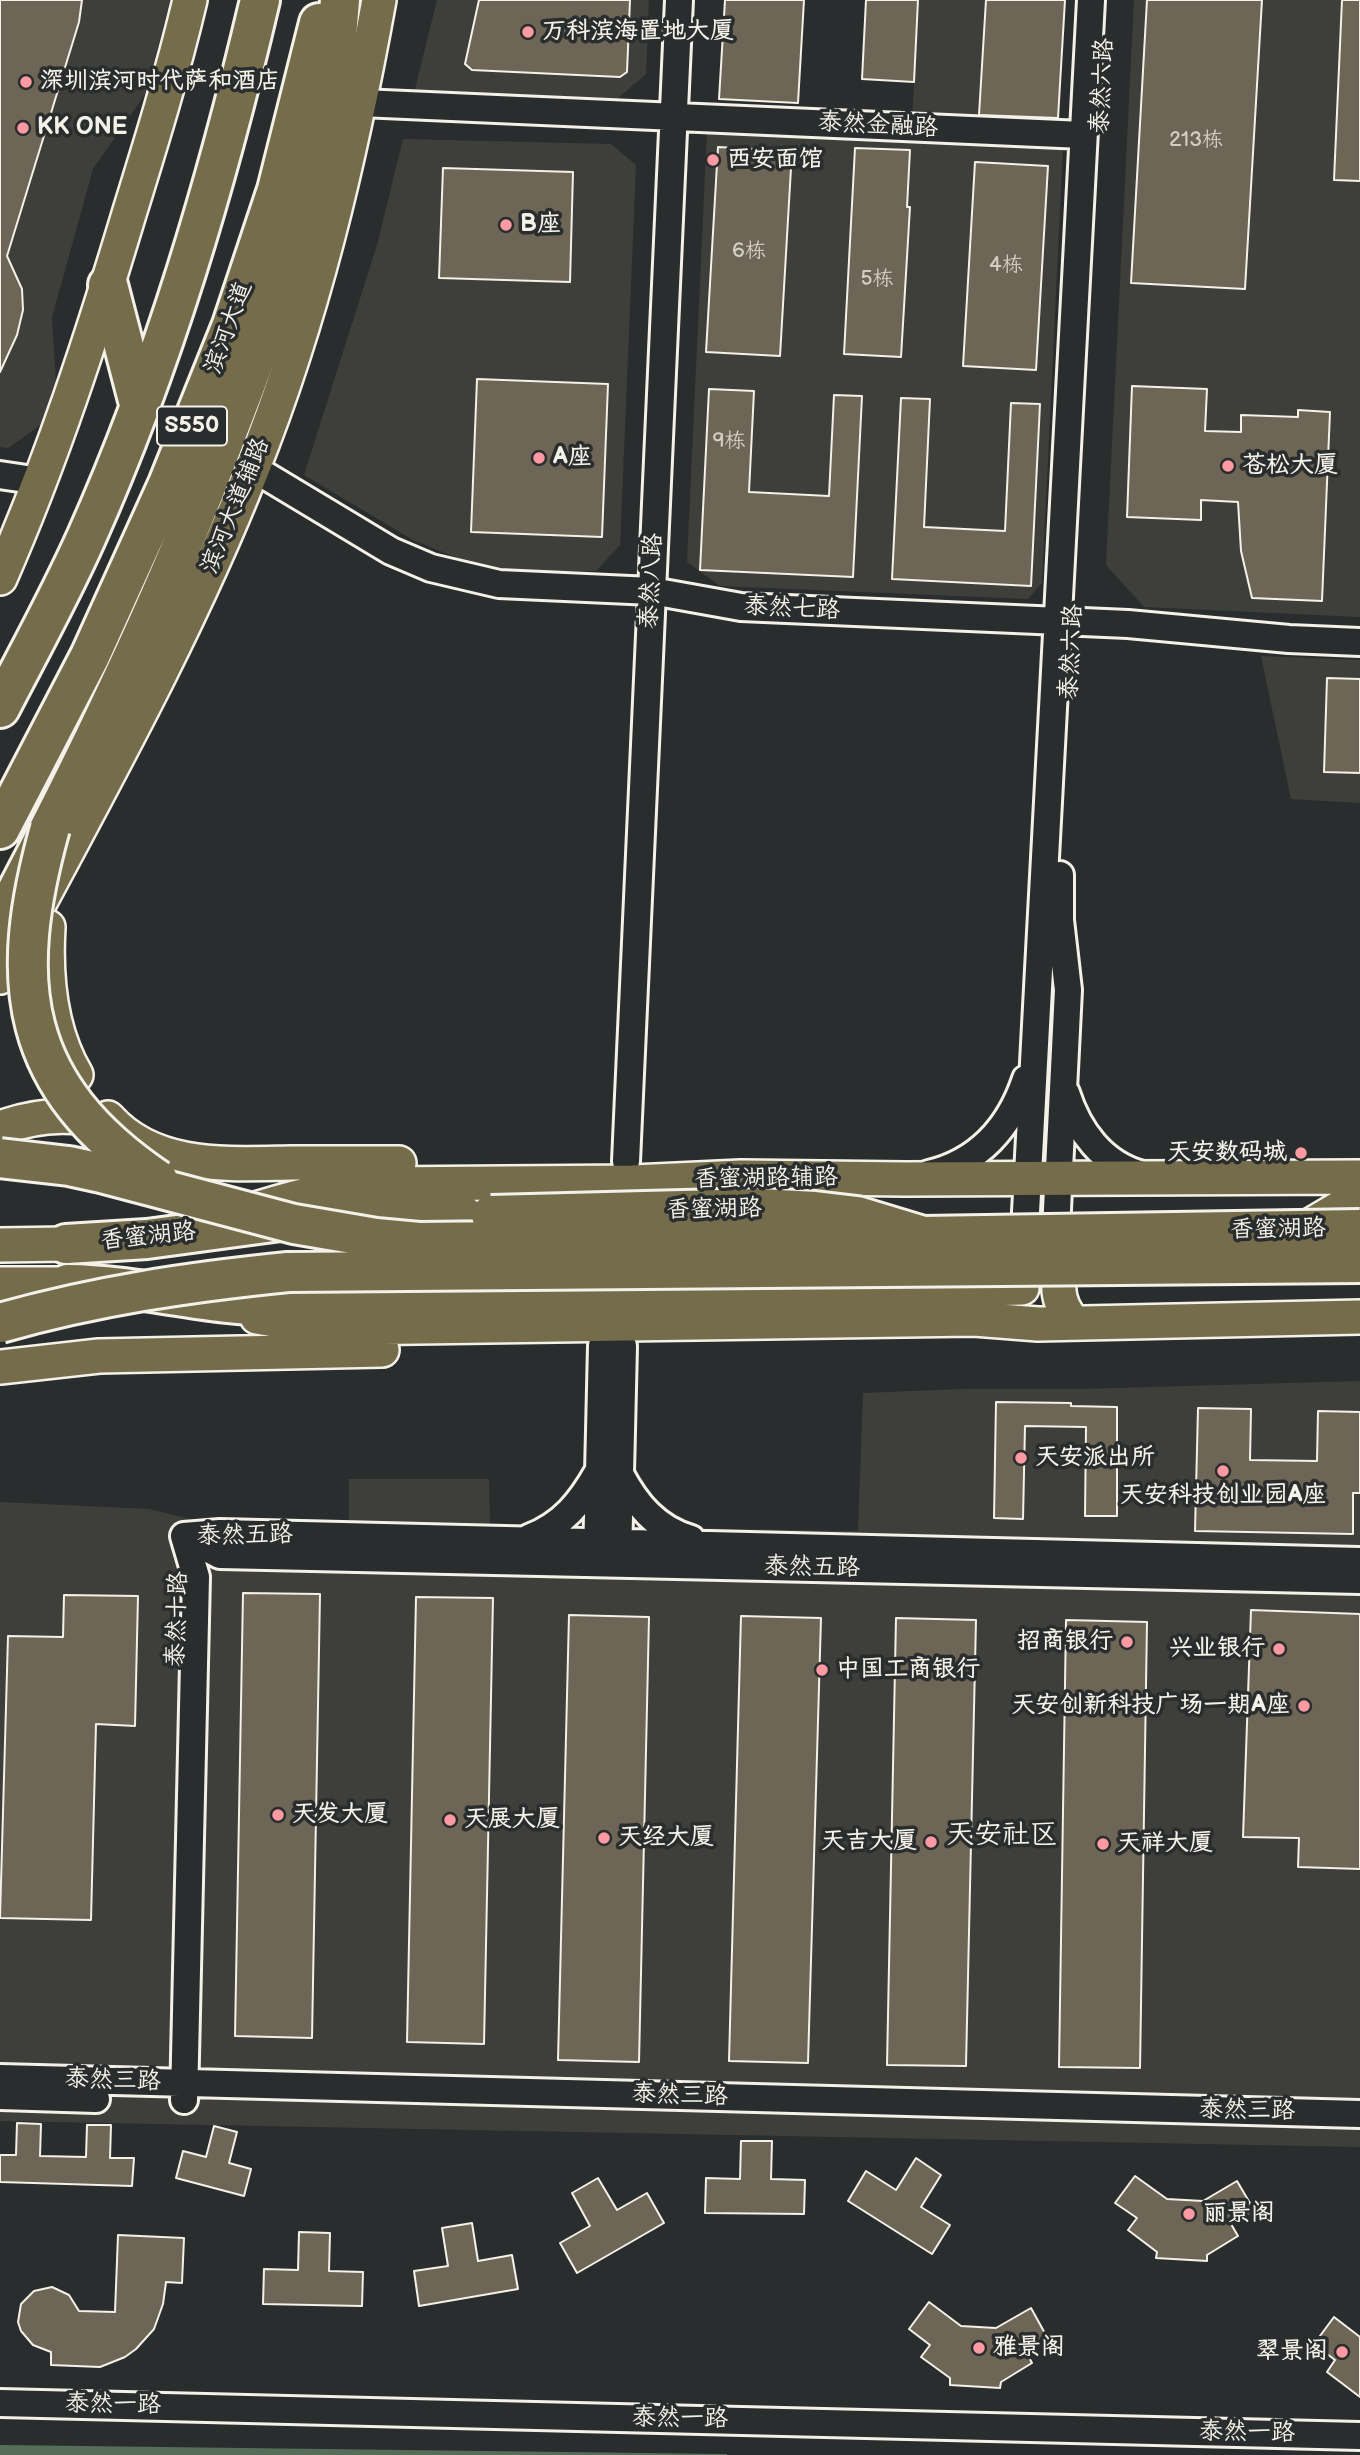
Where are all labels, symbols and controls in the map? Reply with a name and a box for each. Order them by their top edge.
place label: 万科滨海置地大厦 [542,18,734,46]
marker: 万科滨海置地大厦 [520,24,536,40]
street label: 泰然六路 [1086,37,1120,135]
place label: 深圳滨河时代萨和酒店 [40,68,280,96]
marker: 深圳滨河时代萨和酒店 [18,74,34,90]
street label: 泰然金融路 [817,108,939,144]
place label: KK ONE [37,114,127,142]
marker: KK ONE [15,120,31,136]
house number: 213栋 [1169,128,1223,154]
place label: 西安面馆 [727,146,823,174]
marker: 西安面馆 [705,152,721,168]
place label: B座 [520,211,561,239]
marker: B座 [498,217,514,233]
house number: 6栋 [732,239,766,265]
house number: 4栋 [989,253,1023,279]
house number: 5栋 [860,267,894,293]
street label: 滨河大道 [199,278,259,378]
road number: S550 [157,406,227,446]
house number: 9栋 [712,429,746,455]
street label: 滨河大道辅路 [196,434,276,578]
place label: A座 [553,444,592,472]
marker: A座 [531,450,547,466]
place label: 苍松大厦 [1242,452,1338,480]
marker: 苍松大厦 [1220,458,1236,474]
street label: 泰然八路 [635,532,669,630]
street label: 泰然七路 [743,592,841,626]
street label: 泰然六路 [1055,603,1089,701]
place label: 天安数码城 [1167,1139,1287,1167]
marker: 天安数码城 [1293,1145,1309,1161]
street label: 香蜜湖路辅路 [694,1163,838,1195]
street label: 香蜜湖路 [666,1195,762,1225]
street label: 香蜜湖路 [1230,1215,1326,1245]
street label: 香蜜湖路 [99,1218,197,1256]
place label: 天安派出所 [1035,1444,1155,1472]
marker: 天安派出所 [1013,1450,1029,1466]
marker: 天安科技创业园A座 [1215,1463,1231,1479]
place label: 天安科技创业园A座 [1120,1482,1326,1510]
street label: 泰然五路 [197,1521,293,1551]
street label: 泰然五路 [764,1553,860,1583]
street label: 泰然十路 [162,1571,194,1667]
place label: 招商银行 [1017,1628,1113,1656]
marker: 招商银行 [1119,1634,1135,1650]
place label: 兴业银行 [1169,1635,1265,1663]
marker: 兴业银行 [1271,1641,1287,1657]
place label: 中国工商银行 [836,1656,980,1684]
marker: 中国工商银行 [814,1662,830,1678]
place label: 天安创新科技广场一期A座 [1011,1692,1290,1720]
marker: 天安创新科技广场一期A座 [1296,1698,1312,1714]
place label: 天发大厦 [292,1801,388,1829]
place label: 天展大厦 [464,1806,560,1834]
marker: 天发大厦 [270,1807,286,1823]
marker: 天展大厦 [442,1812,458,1828]
district label: 天安社区 [946,1819,1058,1853]
place label: 天经大厦 [618,1824,714,1852]
place label: 天吉大厦 [821,1828,917,1856]
marker: 天经大厦 [596,1830,612,1846]
place label: 天祥大厦 [1117,1830,1213,1858]
marker: 天吉大厦 [923,1834,939,1850]
marker: 天祥大厦 [1095,1836,1111,1852]
street label: 泰然三路 [65,2065,161,2097]
street label: 泰然三路 [632,2080,728,2112]
street label: 泰然三路 [1199,2096,1295,2126]
place label: 丽景阁 [1203,2200,1275,2228]
marker: 丽景阁 [1181,2206,1197,2222]
place label: 雅景阁 [993,2334,1065,2362]
place label: 翠景阁 [1256,2338,1328,2366]
marker: 雅景阁 [971,2340,987,2356]
marker: 翠景阁 [1334,2344,1350,2360]
street label: 泰然一路 [65,2390,161,2420]
street label: 泰然一路 [632,2404,728,2434]
street label: 泰然一路 [1199,2418,1295,2448]

